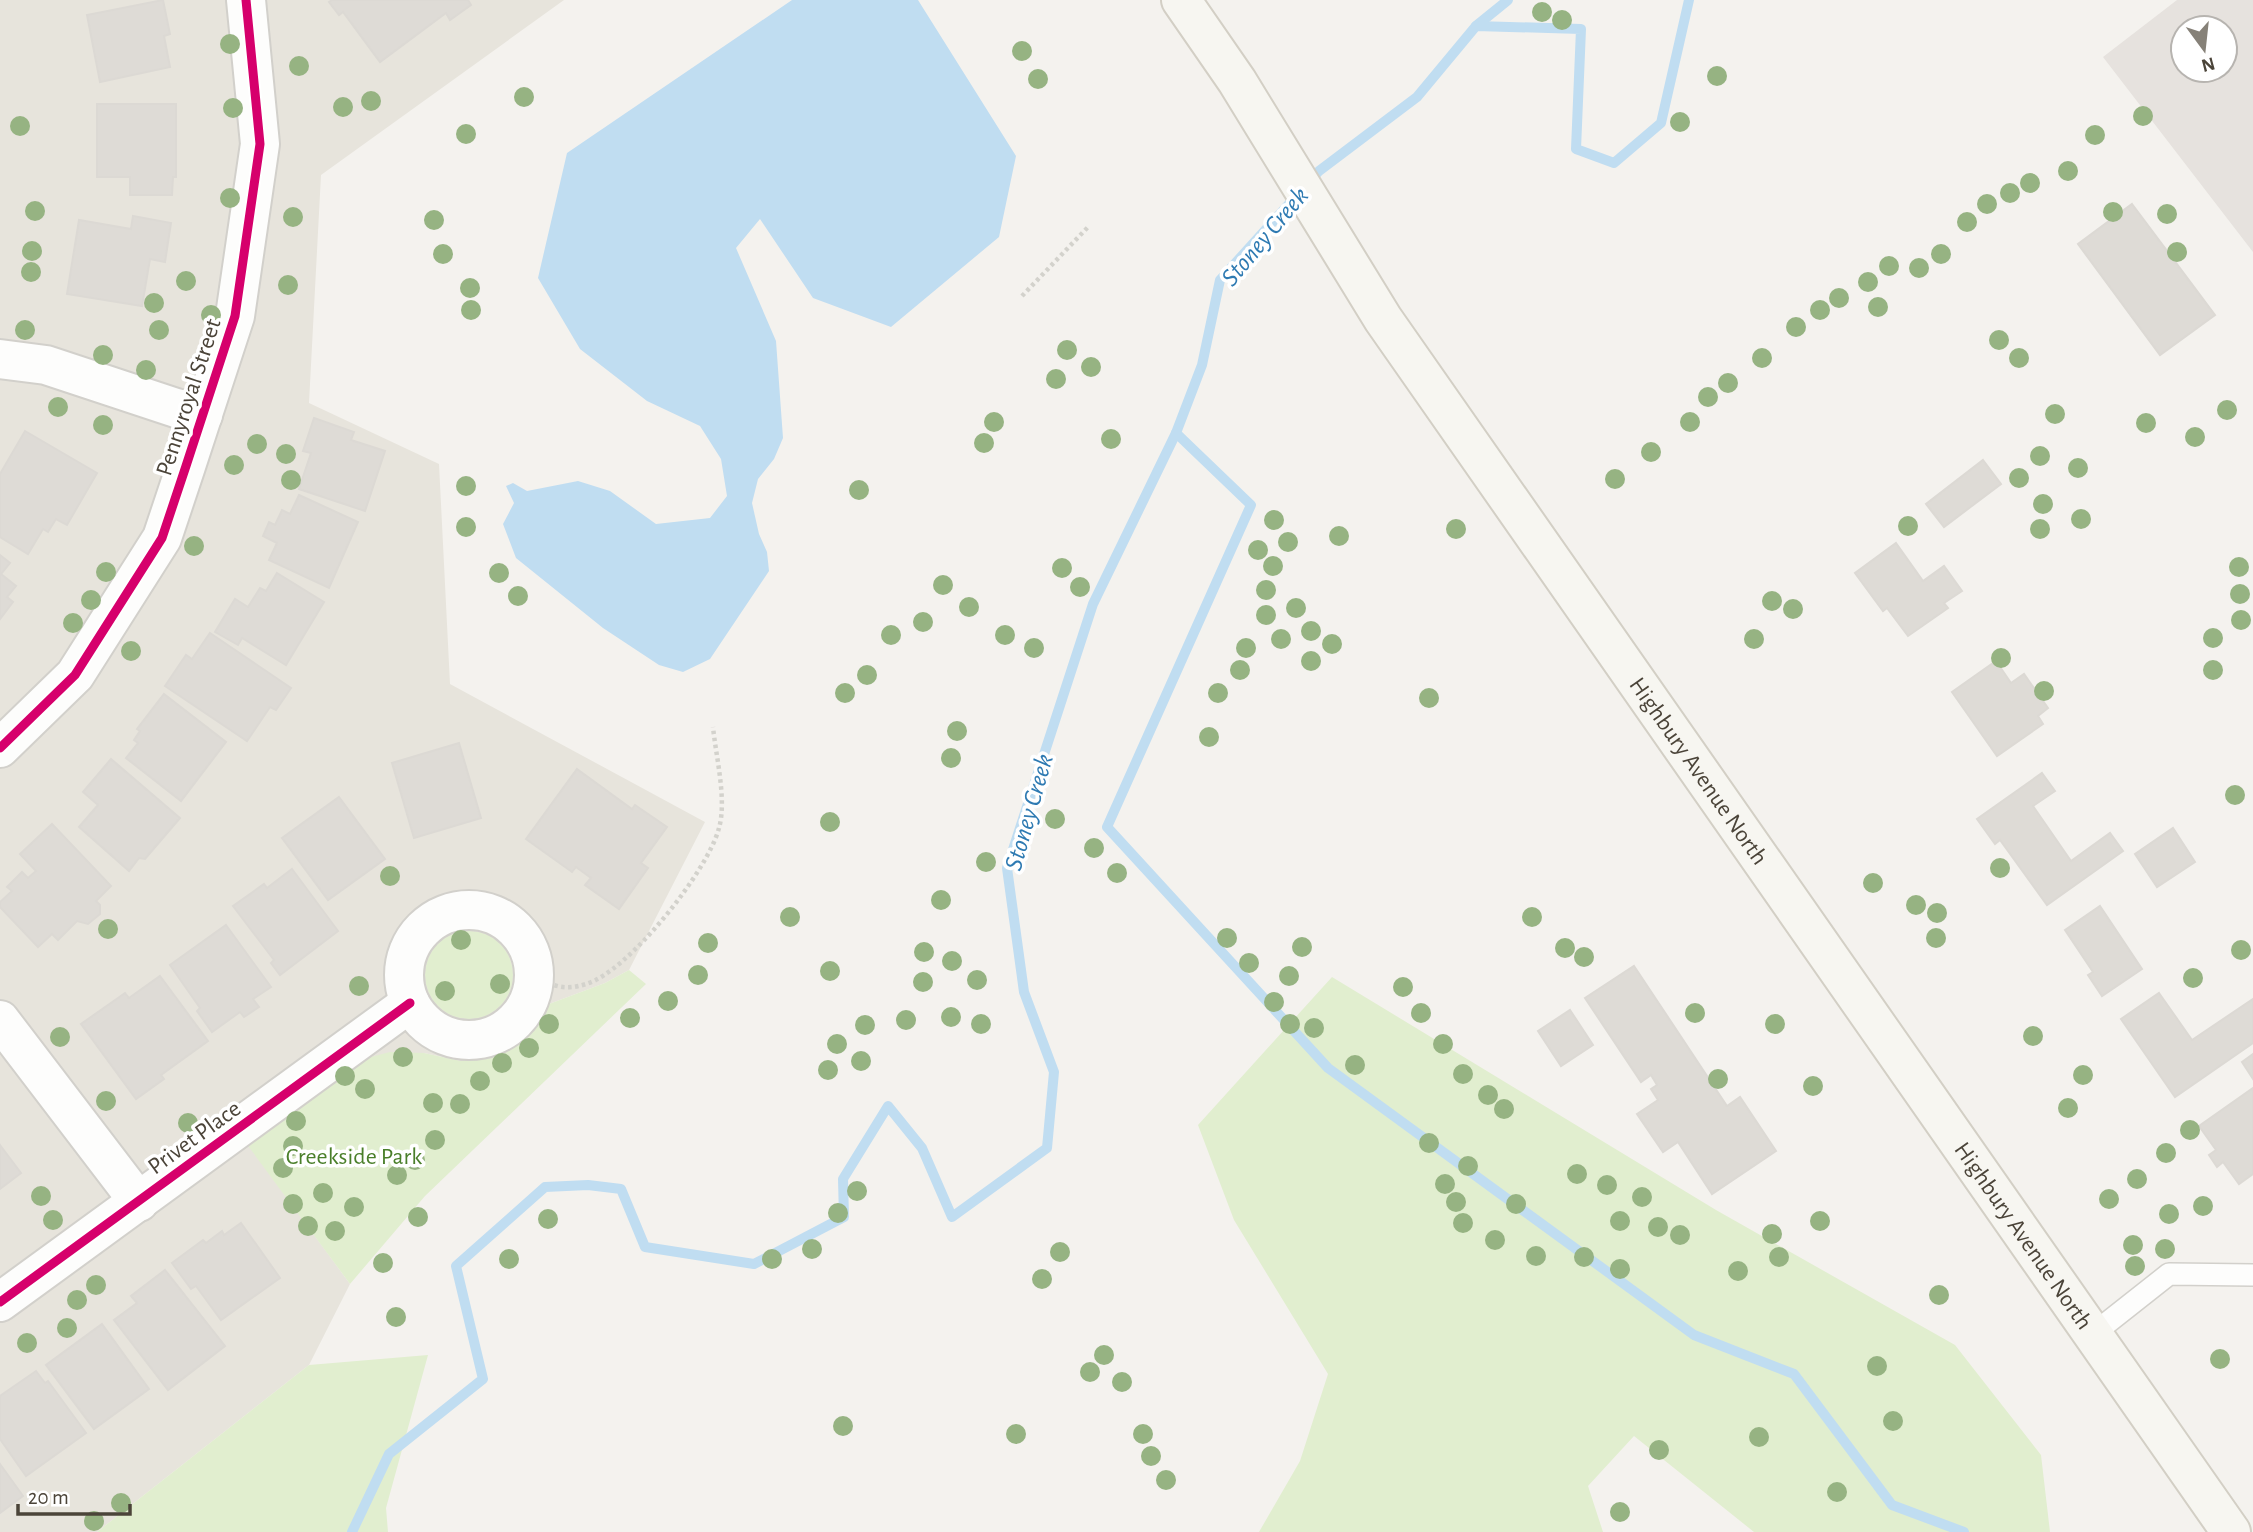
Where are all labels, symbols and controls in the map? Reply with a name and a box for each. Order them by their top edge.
north arrow [2169,14,2239,84]
text: N [2199,53,2217,75]
water label: Stoney Creek [1216,182,1313,291]
street label: Pennyroyal Street [152,316,226,479]
street label: Highbury Avenue North [1625,673,1772,869]
water label: Stoney Creek [1000,751,1058,873]
street label: Privet Place [144,1096,245,1179]
street label: Highbury Avenue North [1949,1138,2096,1334]
park label: Creekside Park [286,1145,422,1169]
scale bar [18,1472,130,1516]
text: 20 m [28,1487,69,1508]

